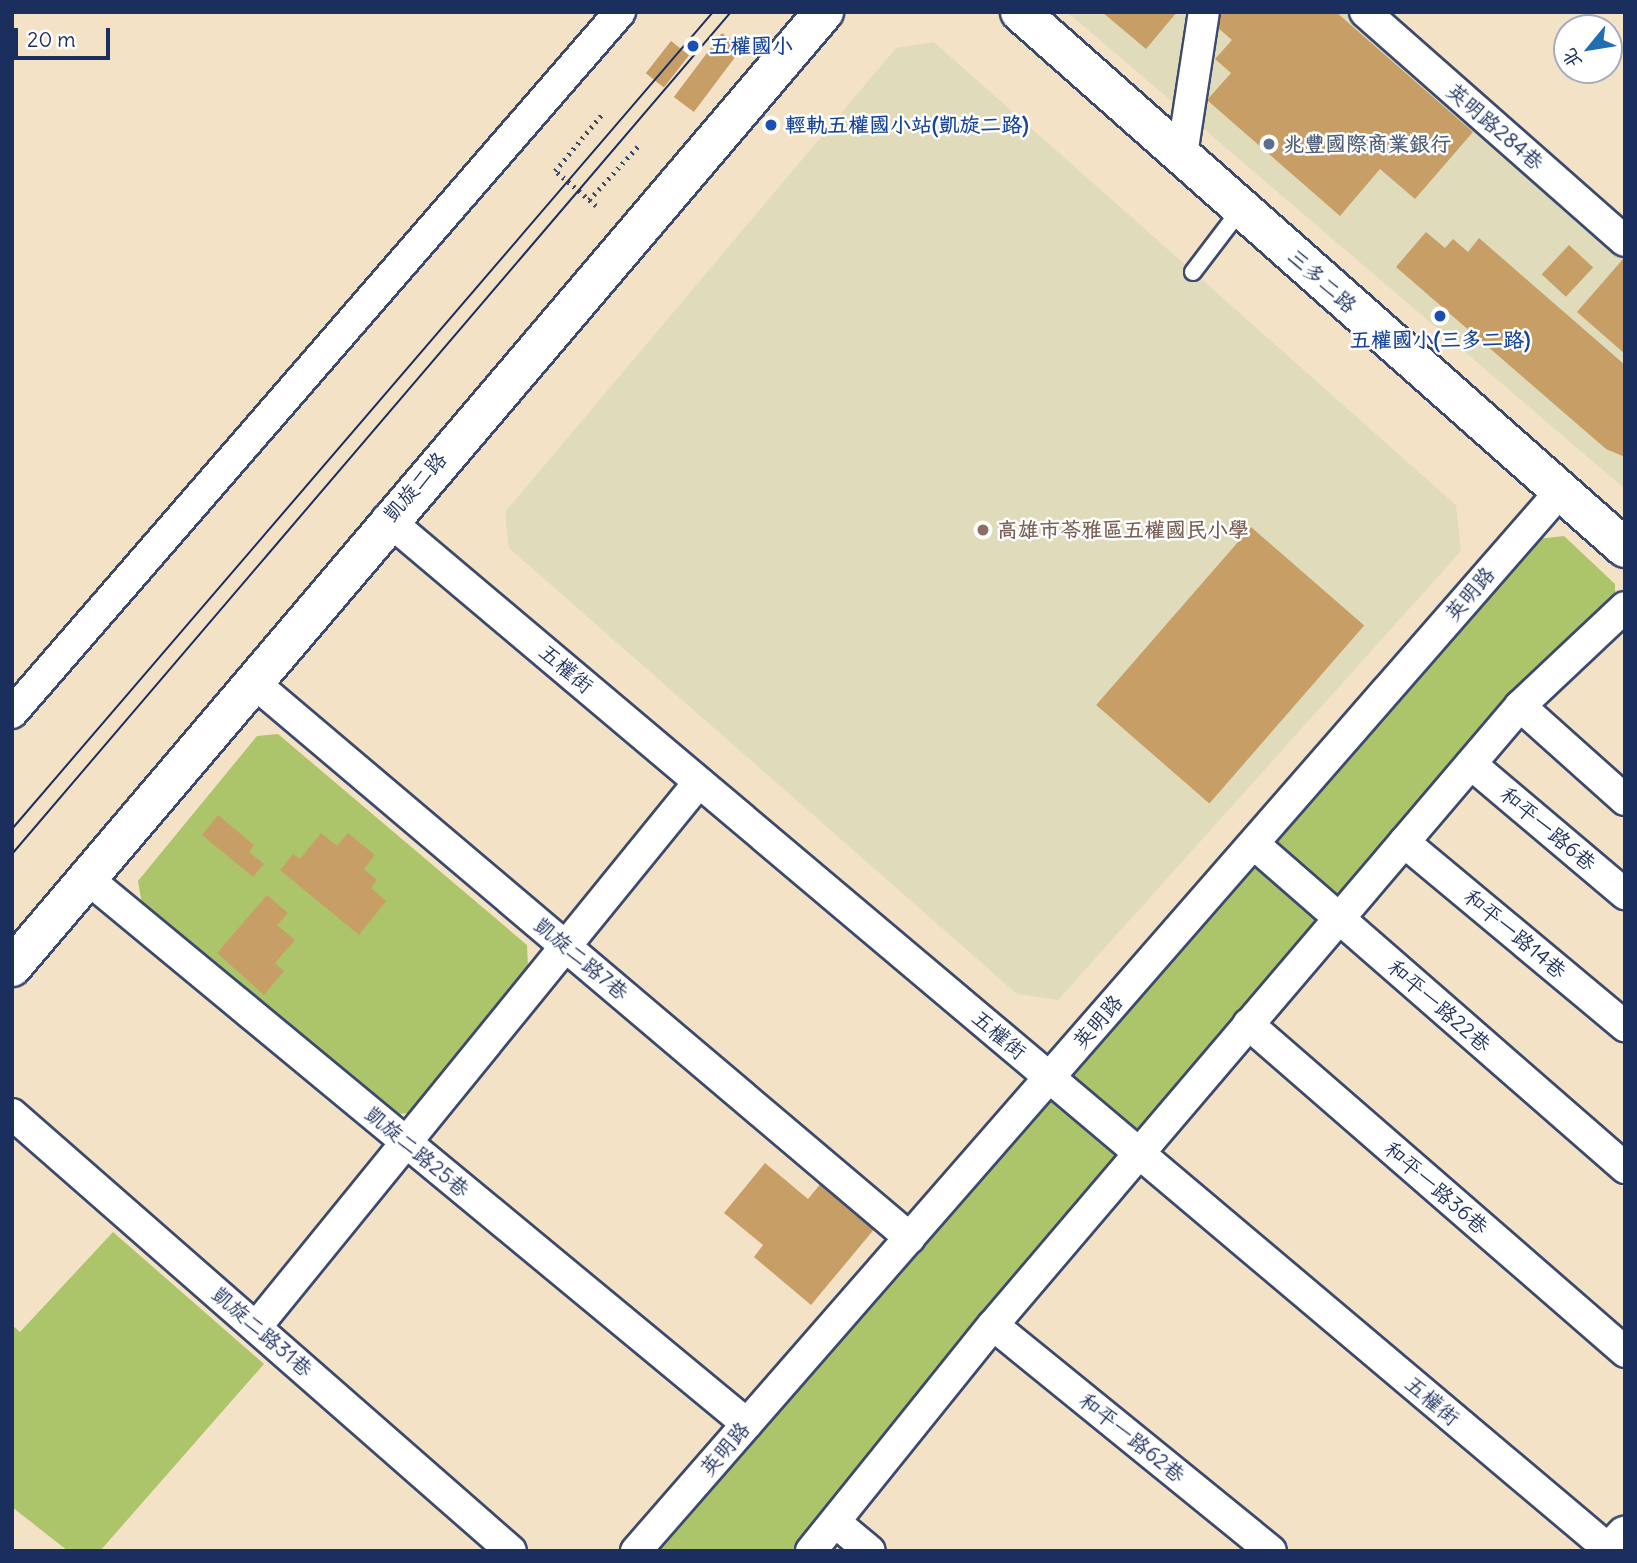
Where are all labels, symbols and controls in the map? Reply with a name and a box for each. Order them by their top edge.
scale bar [18,14,114,58]
north arrow [1553,14,1623,84]
text: 20 m [27,26,76,53]
place label: 五權國小 [709,33,793,59]
marker: 五權國小 [683,36,703,56]
text: 北 [1556,44,1587,73]
street label: 英明路284巷 [1442,78,1548,176]
place label: 輕軌五權國小站(凱旋二路) [785,112,1029,138]
marker: 輕軌五權國小站(凱旋二路) [763,117,779,133]
place label: 兆豐國際商業銀行 [1283,131,1451,157]
marker: 兆豐國際商業銀行 [1261,136,1277,152]
street label: 三多二路 [1282,244,1362,318]
marker: 五權國小(三多二路) [1432,308,1448,324]
place label: 五權國小(三多二路) [1350,327,1530,353]
street label: 凱旋二路 [378,447,452,527]
place label: 高雄市苓雅區五權國民小學 [997,517,1249,543]
marker: 高雄市苓雅區五權國民小學 [975,522,991,538]
street label: 英明路 [1440,562,1500,626]
street label: 五權街 [534,639,598,699]
street label: 和平一路6巷 [1495,782,1601,876]
street label: 和平一路14巷 [1459,884,1571,984]
street label: 凱旋二路7巷 [529,912,633,1006]
street label: 和平一路22巷 [1382,954,1496,1058]
street label: 英明路 [1068,990,1128,1054]
street label: 五權街 [967,1005,1031,1065]
street label: 凱旋二路25巷 [360,1101,474,1203]
street label: 和平一路36巷 [1379,1136,1493,1240]
street label: 凱旋二路31巷 [207,1281,317,1383]
street label: 五權街 [1400,1371,1464,1431]
street label: 和平一路62巷 [1074,1388,1190,1488]
street label: 英明路 [695,1417,755,1481]

